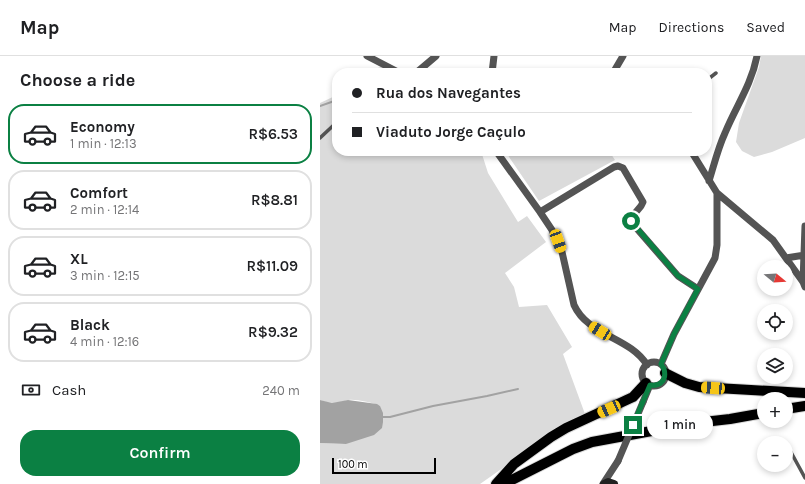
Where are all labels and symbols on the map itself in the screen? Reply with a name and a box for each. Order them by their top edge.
route start [622,212,640,230]
car [548,228,568,254]
north arrow [757,260,793,296]
car [587,320,613,342]
car [701,381,725,395]
car [596,399,622,419]
callout: 1 min [647,411,713,439]
route end [624,416,642,434]
scale bar [332,456,436,475]

